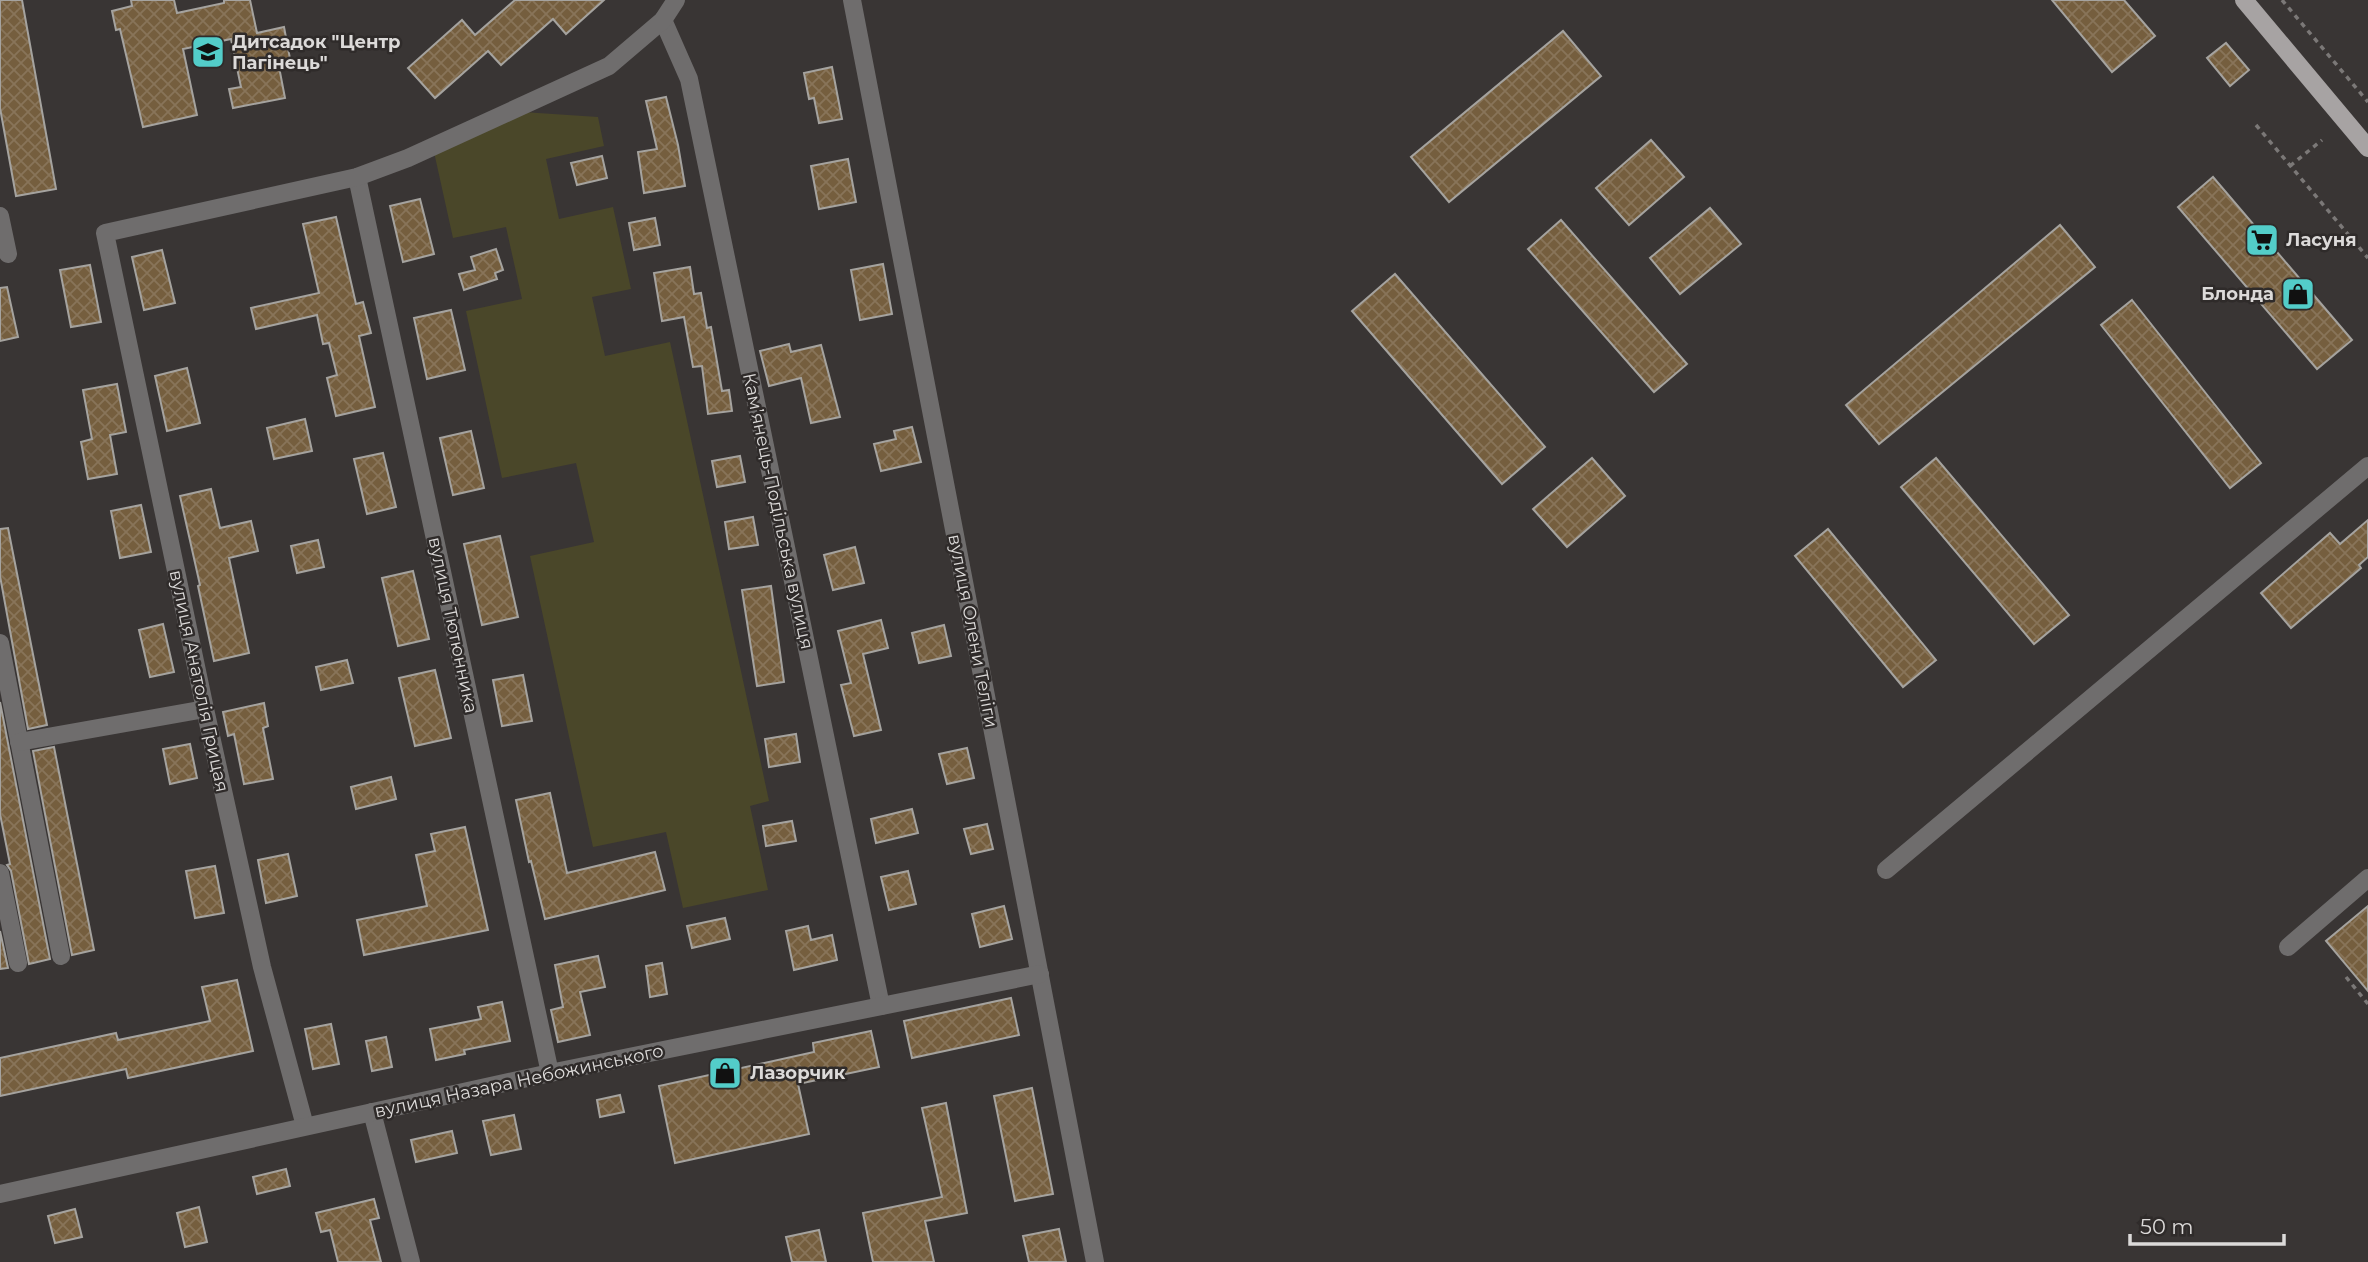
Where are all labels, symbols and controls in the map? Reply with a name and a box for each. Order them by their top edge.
place label: Дитсадок "Центр Пагінець" [232,31,401,74]
school or university icon: Дитсадок "Центр Пагінець" [189,33,227,71]
supermarket icon: Ласуня [2243,221,2281,259]
place label: Ласуня [2286,229,2357,251]
shop icon: Блонда [2279,275,2317,313]
place label: Блонда [2201,283,2274,305]
street label: Камʼянець-Подільська вулиця [738,371,818,651]
street label: вулиця Олени Теліги [943,532,1003,730]
street label: вулиця Тютюнника [424,535,482,715]
street label: вулиця Анатолія Грицая [165,568,233,794]
street label: вулиця Назара Небожинського [372,1040,666,1122]
shop icon: Лазорчик [706,1054,744,1092]
place label: Лазорчик [750,1062,846,1084]
scale bar [2130,1202,2284,1246]
text: 50 m [2140,1214,2194,1239]

